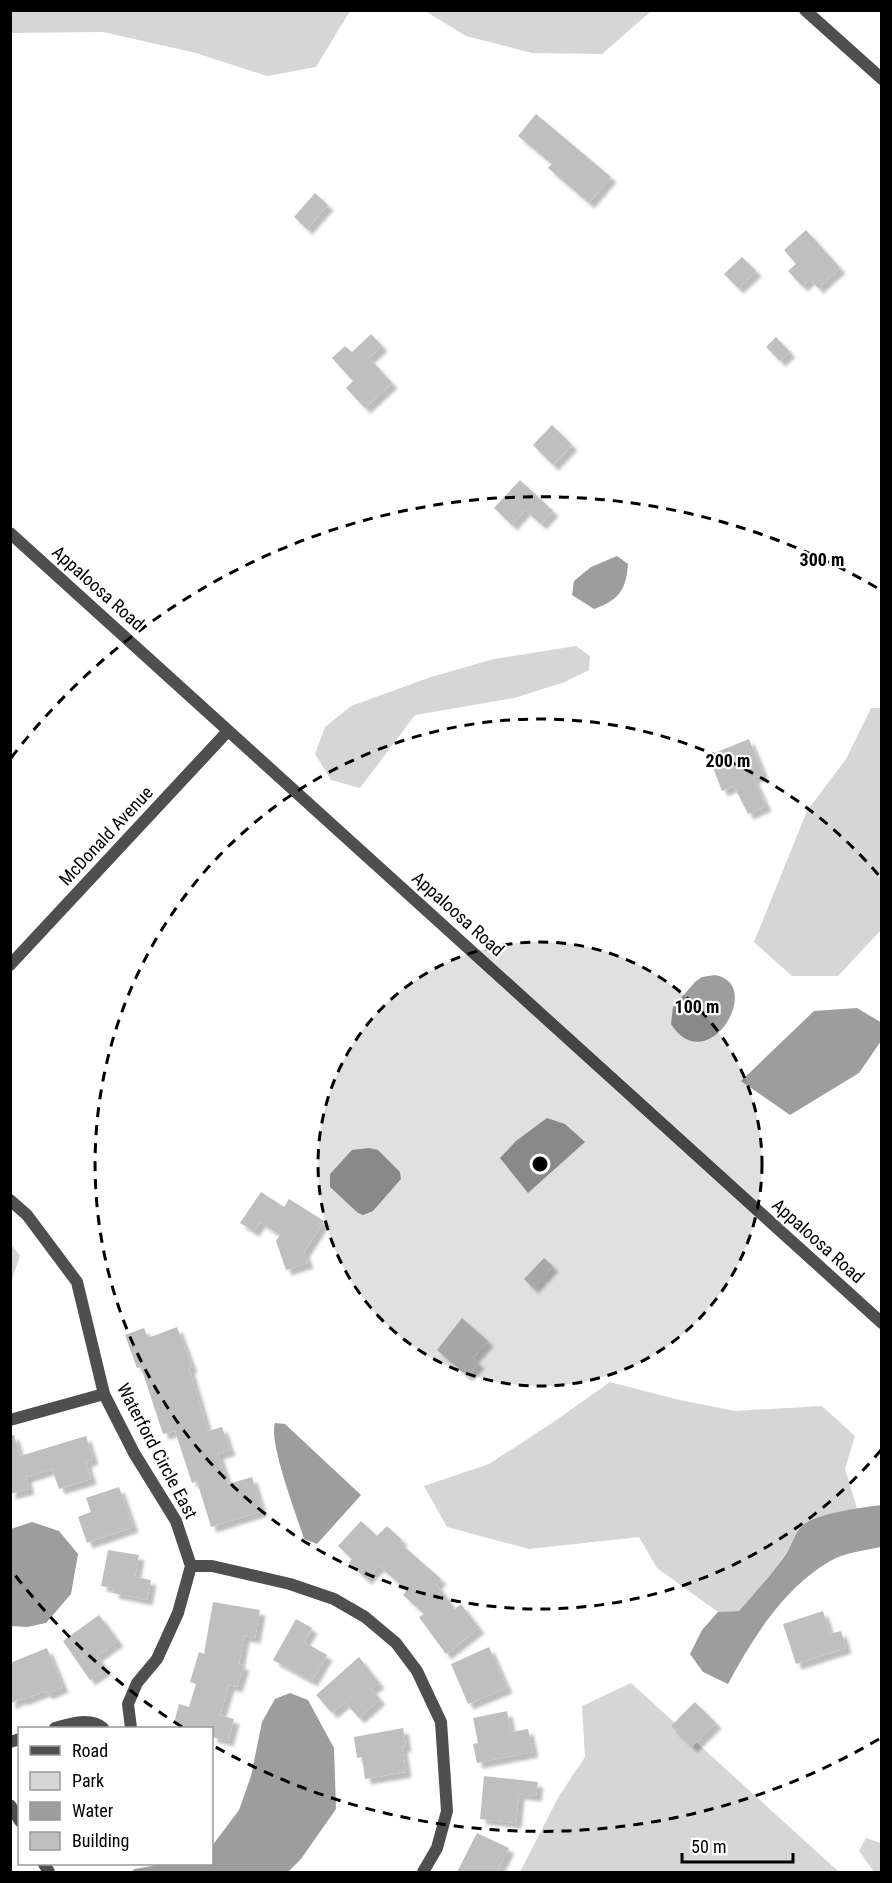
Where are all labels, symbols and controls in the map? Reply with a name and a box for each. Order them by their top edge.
street label: Appaloosa Road [48,541,148,634]
text: 300 m [800,549,844,570]
text: 200 m [706,750,750,771]
street label: McDonald Avenue [54,782,157,889]
street label: Appaloosa Road [408,867,508,960]
text: 100 m [675,996,719,1017]
centre of rings [530,1154,550,1174]
street label: Appaloosa Road [768,1194,868,1287]
street label: Waterford Circle East [113,1379,202,1522]
legend [18,1727,213,1865]
text: Road [72,1740,108,1761]
text: Park [72,1770,104,1791]
text: Water [72,1800,114,1821]
scale bar [682,1826,793,1864]
text: Building [72,1830,129,1851]
text: 50 m [691,1836,726,1857]

